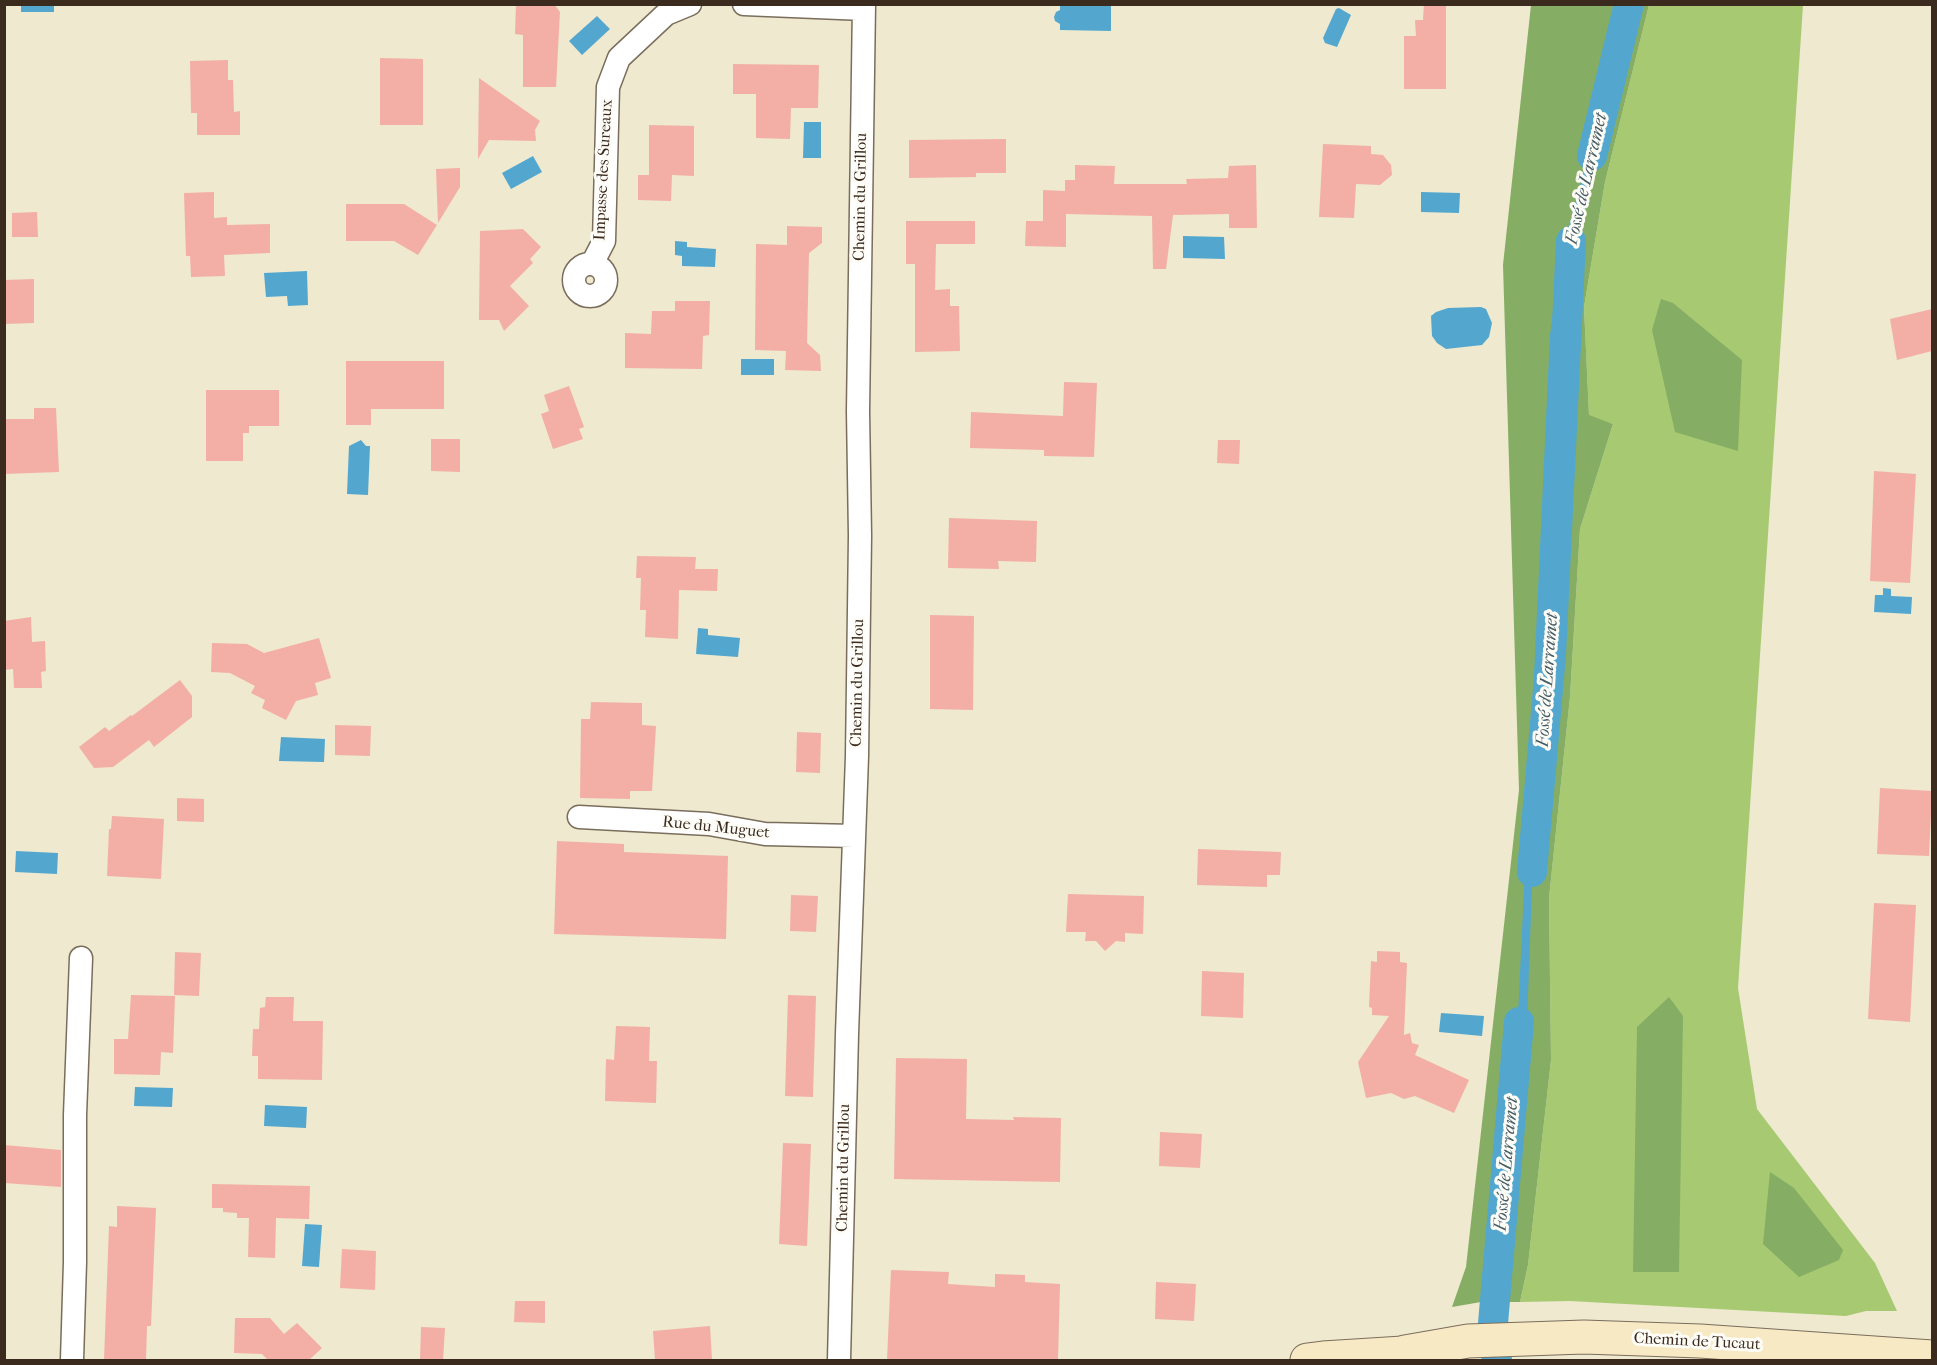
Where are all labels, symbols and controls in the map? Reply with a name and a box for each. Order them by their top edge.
street label: Impasse des Sureaux [591,99,617,241]
water label: Fossé de Larramet [1561,111,1613,247]
street label: Chemin du Grillou [850,133,872,261]
water label: Fossé de Larramet [1533,612,1563,748]
street label: Chemin du Grillou [847,619,869,747]
street label: Rue du Muguet [661,813,771,843]
water label: Fossé de Larramet [1490,1096,1524,1232]
street label: Chemin du Grillou [833,1104,855,1232]
street label: Chemin de Tucaut [1633,1329,1761,1355]

